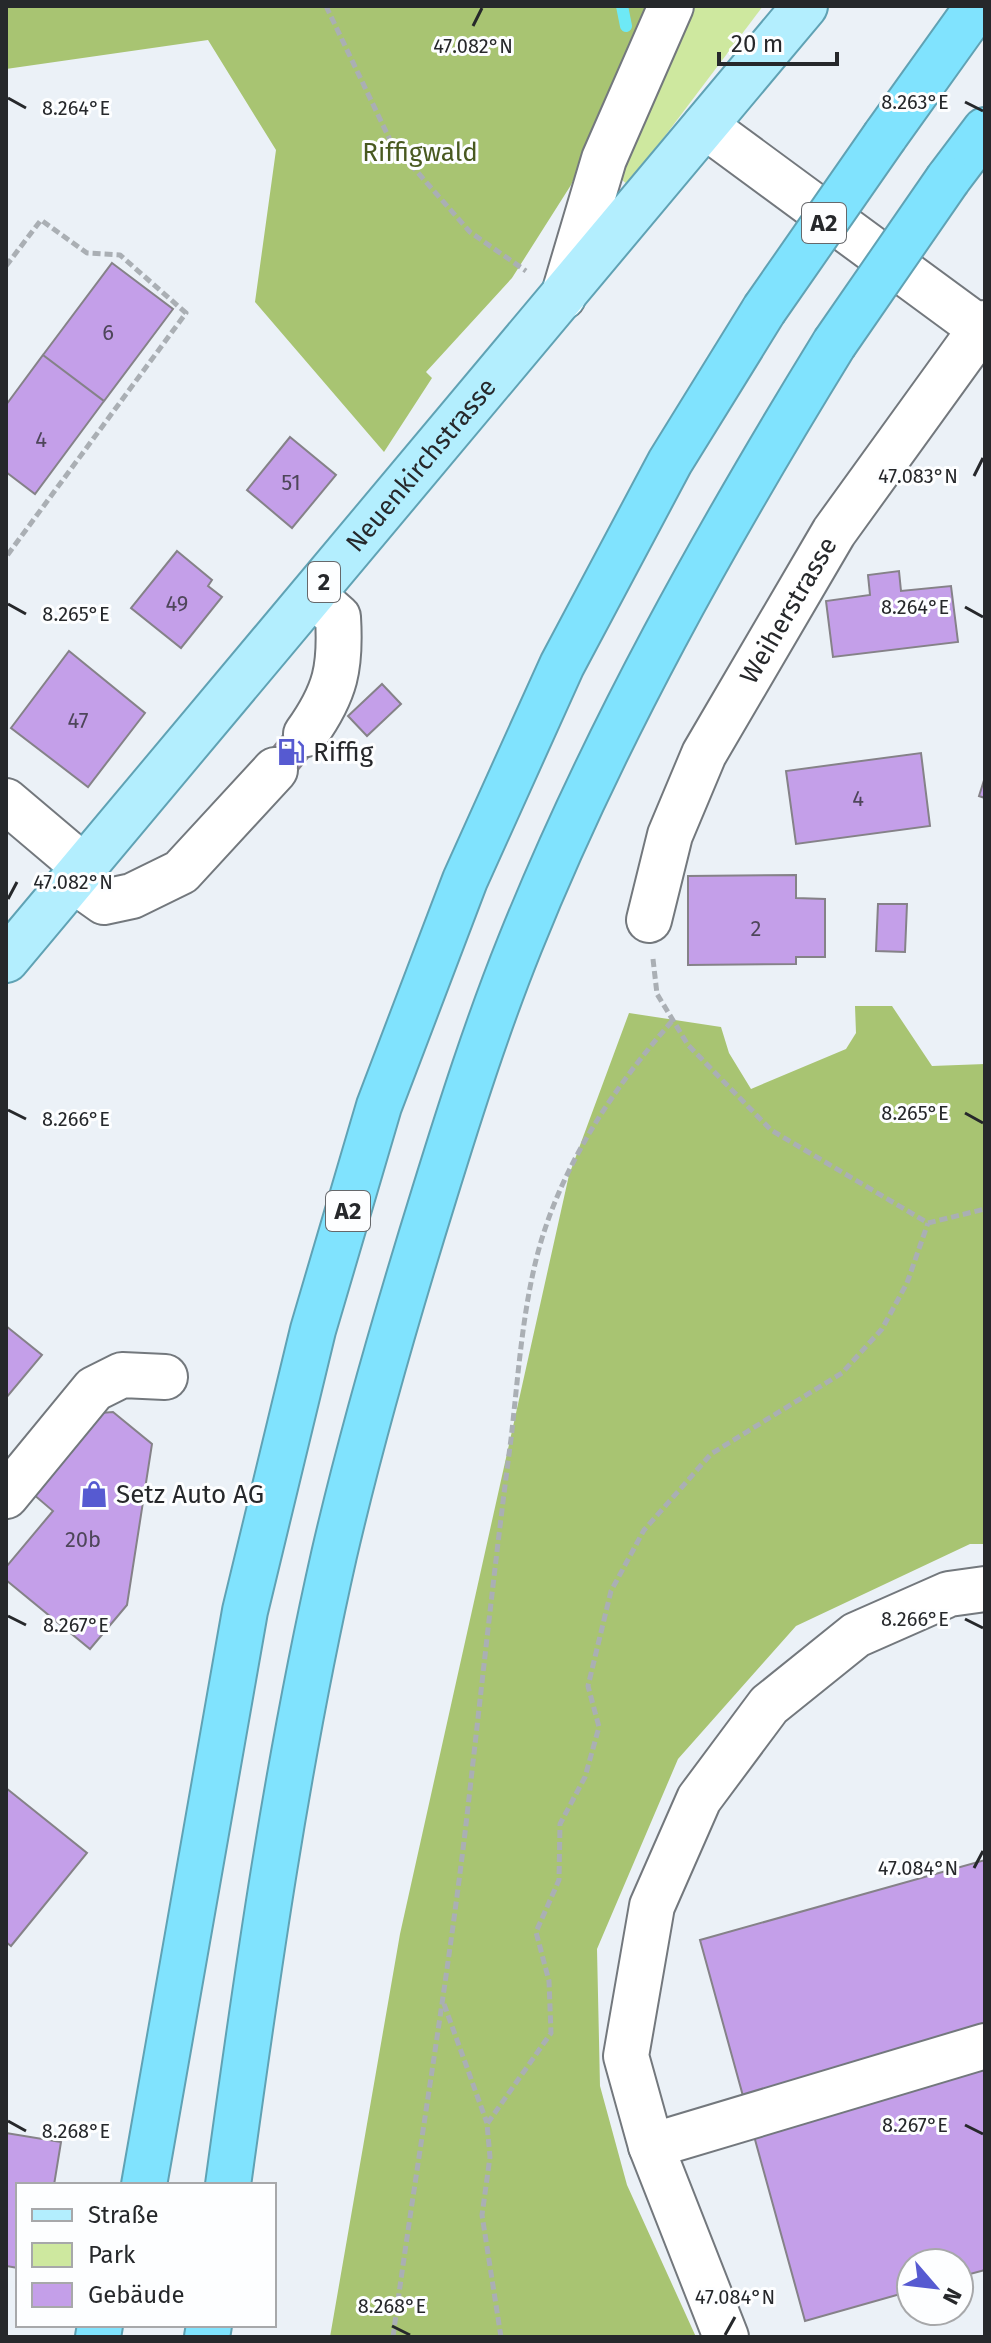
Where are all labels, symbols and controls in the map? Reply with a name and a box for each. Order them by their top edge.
scale bar [719,16,837,66]
text: 20 m [731,30,783,58]
text: 47.082°N [433,34,513,58]
text: 8.263°E [881,90,949,114]
text: 8.264°E [42,96,110,120]
park label: Riffigwald [362,137,478,168]
road number: A2 [802,203,846,243]
house number: 6 [102,319,114,346]
street label: Neuenkirchstrasse [340,372,503,558]
house number: 4 [35,426,47,453]
text: 47.083°N [878,464,958,488]
house number: 51 [281,469,301,496]
street label: Weiherstrasse [734,532,844,689]
road number: 2 [308,562,340,602]
house number: 49 [166,590,188,617]
text: 8.264°E [881,595,949,619]
text: 8.265°E [42,602,110,626]
house number: 47 [68,707,89,734]
fuel station icon: Riffig [276,737,306,767]
place label: Riffig [313,737,374,768]
house number: 4 [852,785,864,812]
text: 47.082°N [33,870,113,894]
house number: 2 [751,915,761,942]
text: 8.265°E [881,1101,949,1125]
text: 8.266°E [42,1107,110,1131]
road number: A2 [326,1191,370,1231]
shop icon: Setz Auto AG [79,1479,109,1509]
place label: Setz Auto AG [116,1479,264,1510]
house number: 20b [65,1526,101,1553]
text: 8.266°E [881,1607,949,1631]
text: 8.267°E [43,1613,109,1637]
text: 47.084°N [878,1856,958,1880]
text: 8.267°E [882,2113,948,2137]
text: 8.268°E [42,2119,110,2143]
legend [16,2183,276,2327]
text: Straße [88,2201,159,2229]
text: Park [88,2241,136,2269]
north arrow [895,2247,975,2327]
text: Gebäude [88,2281,185,2309]
text: N [937,2283,968,2309]
text: 47.084°N [695,2285,775,2309]
text: 8.268°E [358,2294,426,2318]

